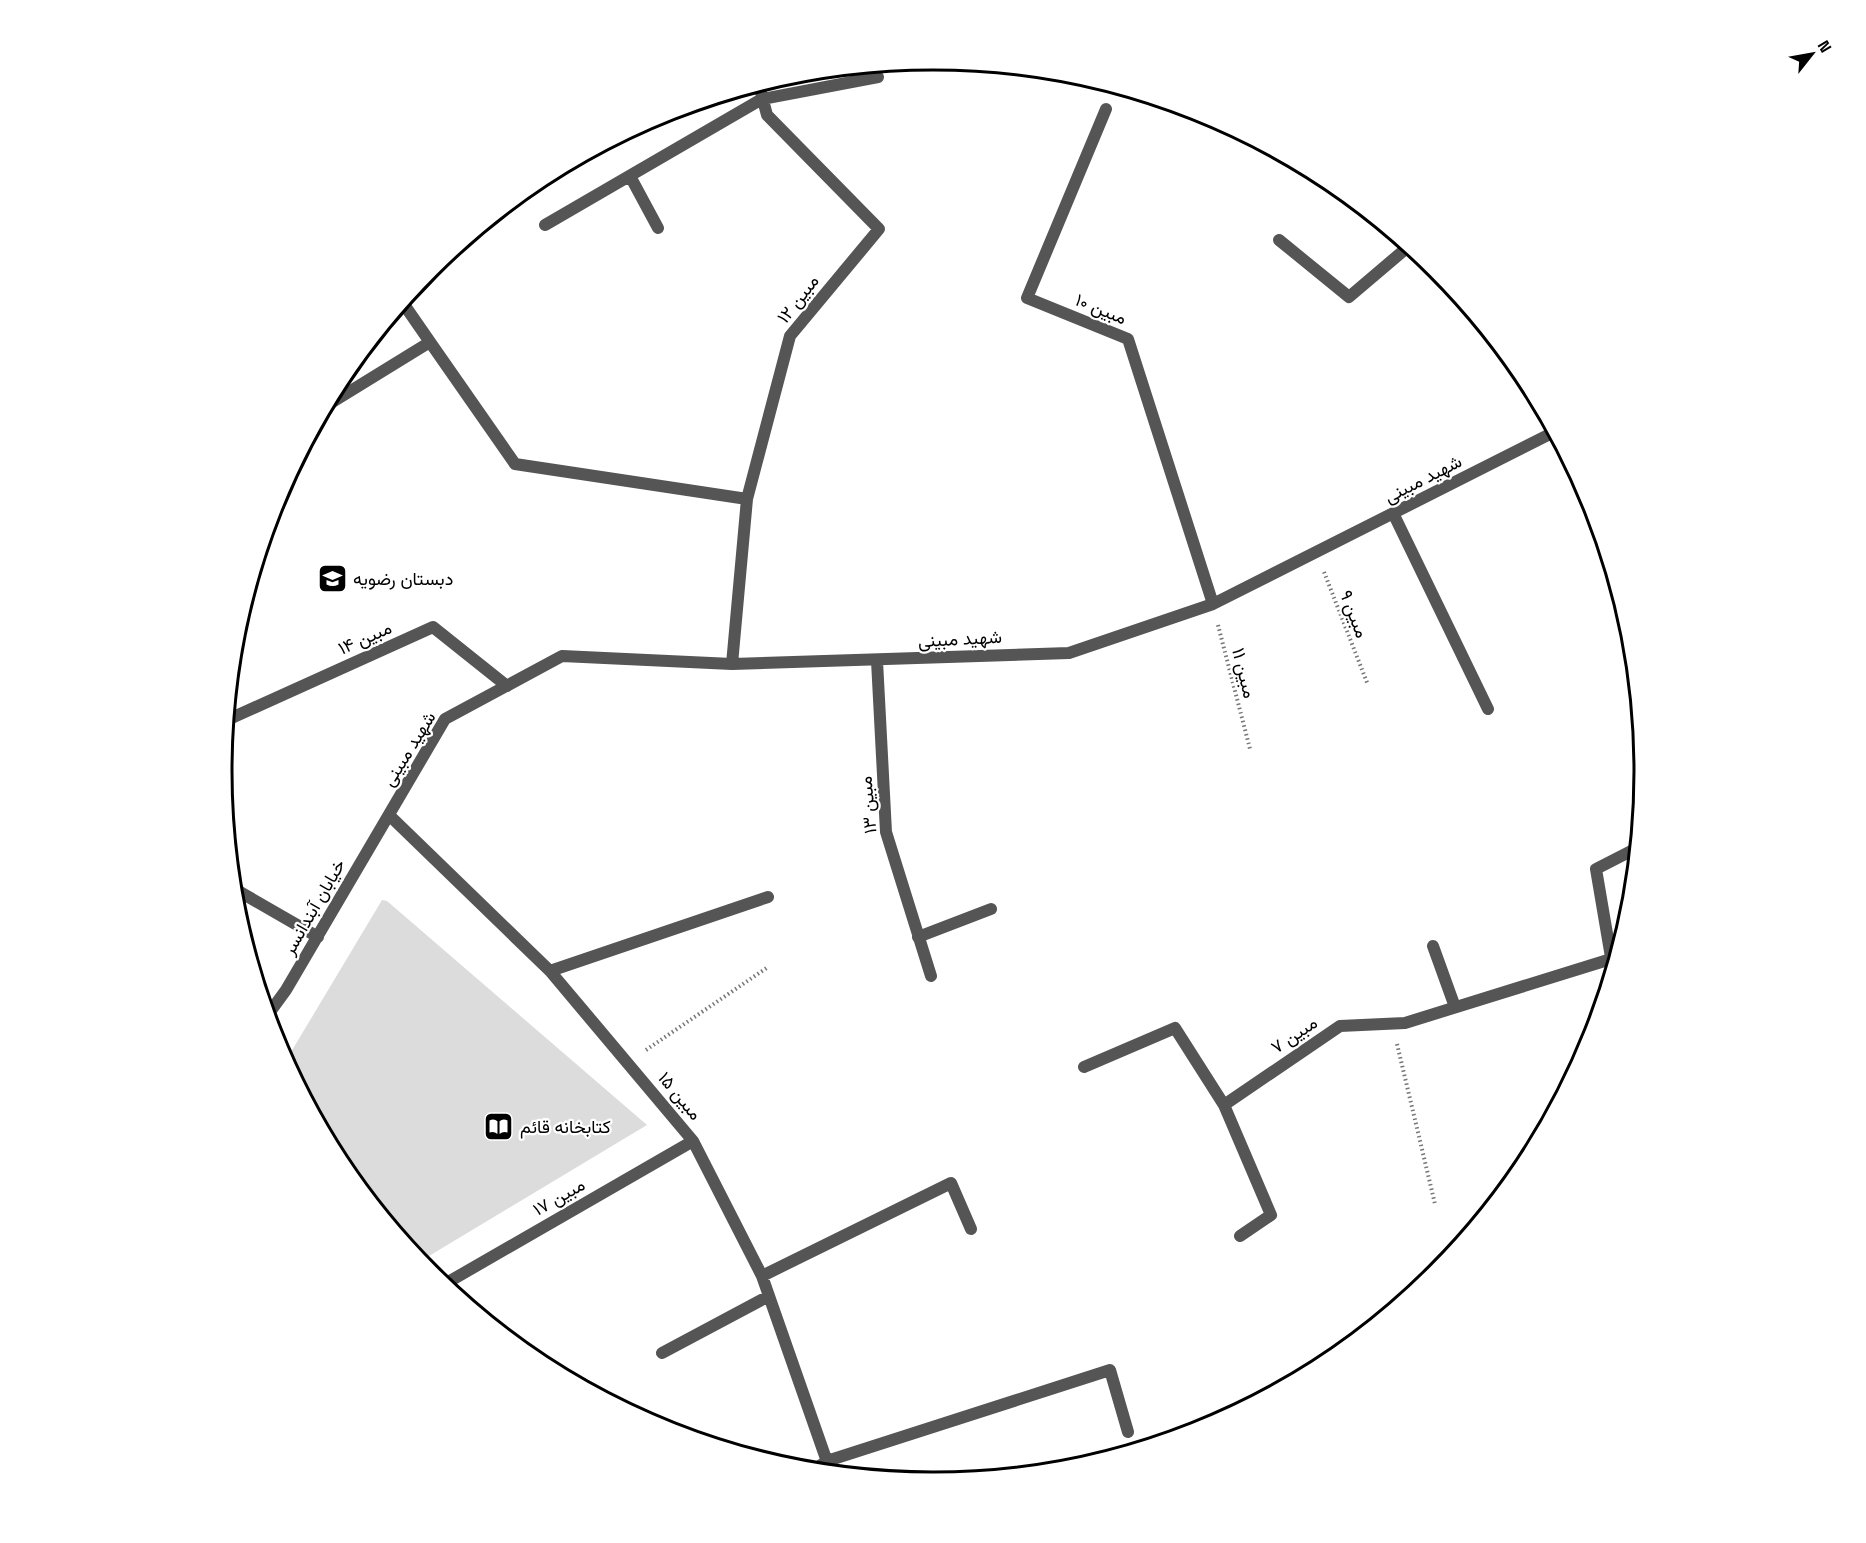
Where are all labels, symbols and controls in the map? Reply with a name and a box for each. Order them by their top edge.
north arrow [1782,24,1842,84]
text: N [1813,37,1836,57]
street label: مبین ۱۲ [772,270,824,328]
street label: مبین ۱۰ [1072,288,1130,329]
street label: شهید مبینی [1380,449,1465,508]
school or university icon: دبستان رضویه [316,563,348,595]
place label: دبستان رضویه [353,567,453,590]
street label: مبین ۹ [1335,587,1374,641]
street label: مبین ۱۴ [335,616,395,659]
street label: شهید مبینی [917,625,1003,652]
street label: مبین ۱۱ [1227,645,1262,700]
street label: شهید مبینی [377,707,441,790]
street label: مبین ۱۳ [854,775,881,835]
street label: خیابان آبندانسر [276,855,350,960]
street label: مبین ۷ [1266,1011,1321,1058]
street label: مبین ۱۵ [653,1067,707,1125]
library icon: کتابخانه قائم [483,1111,515,1143]
place label: کتابخانه قائم [520,1115,611,1139]
street label: مبین ۱۷ [529,1173,589,1221]

